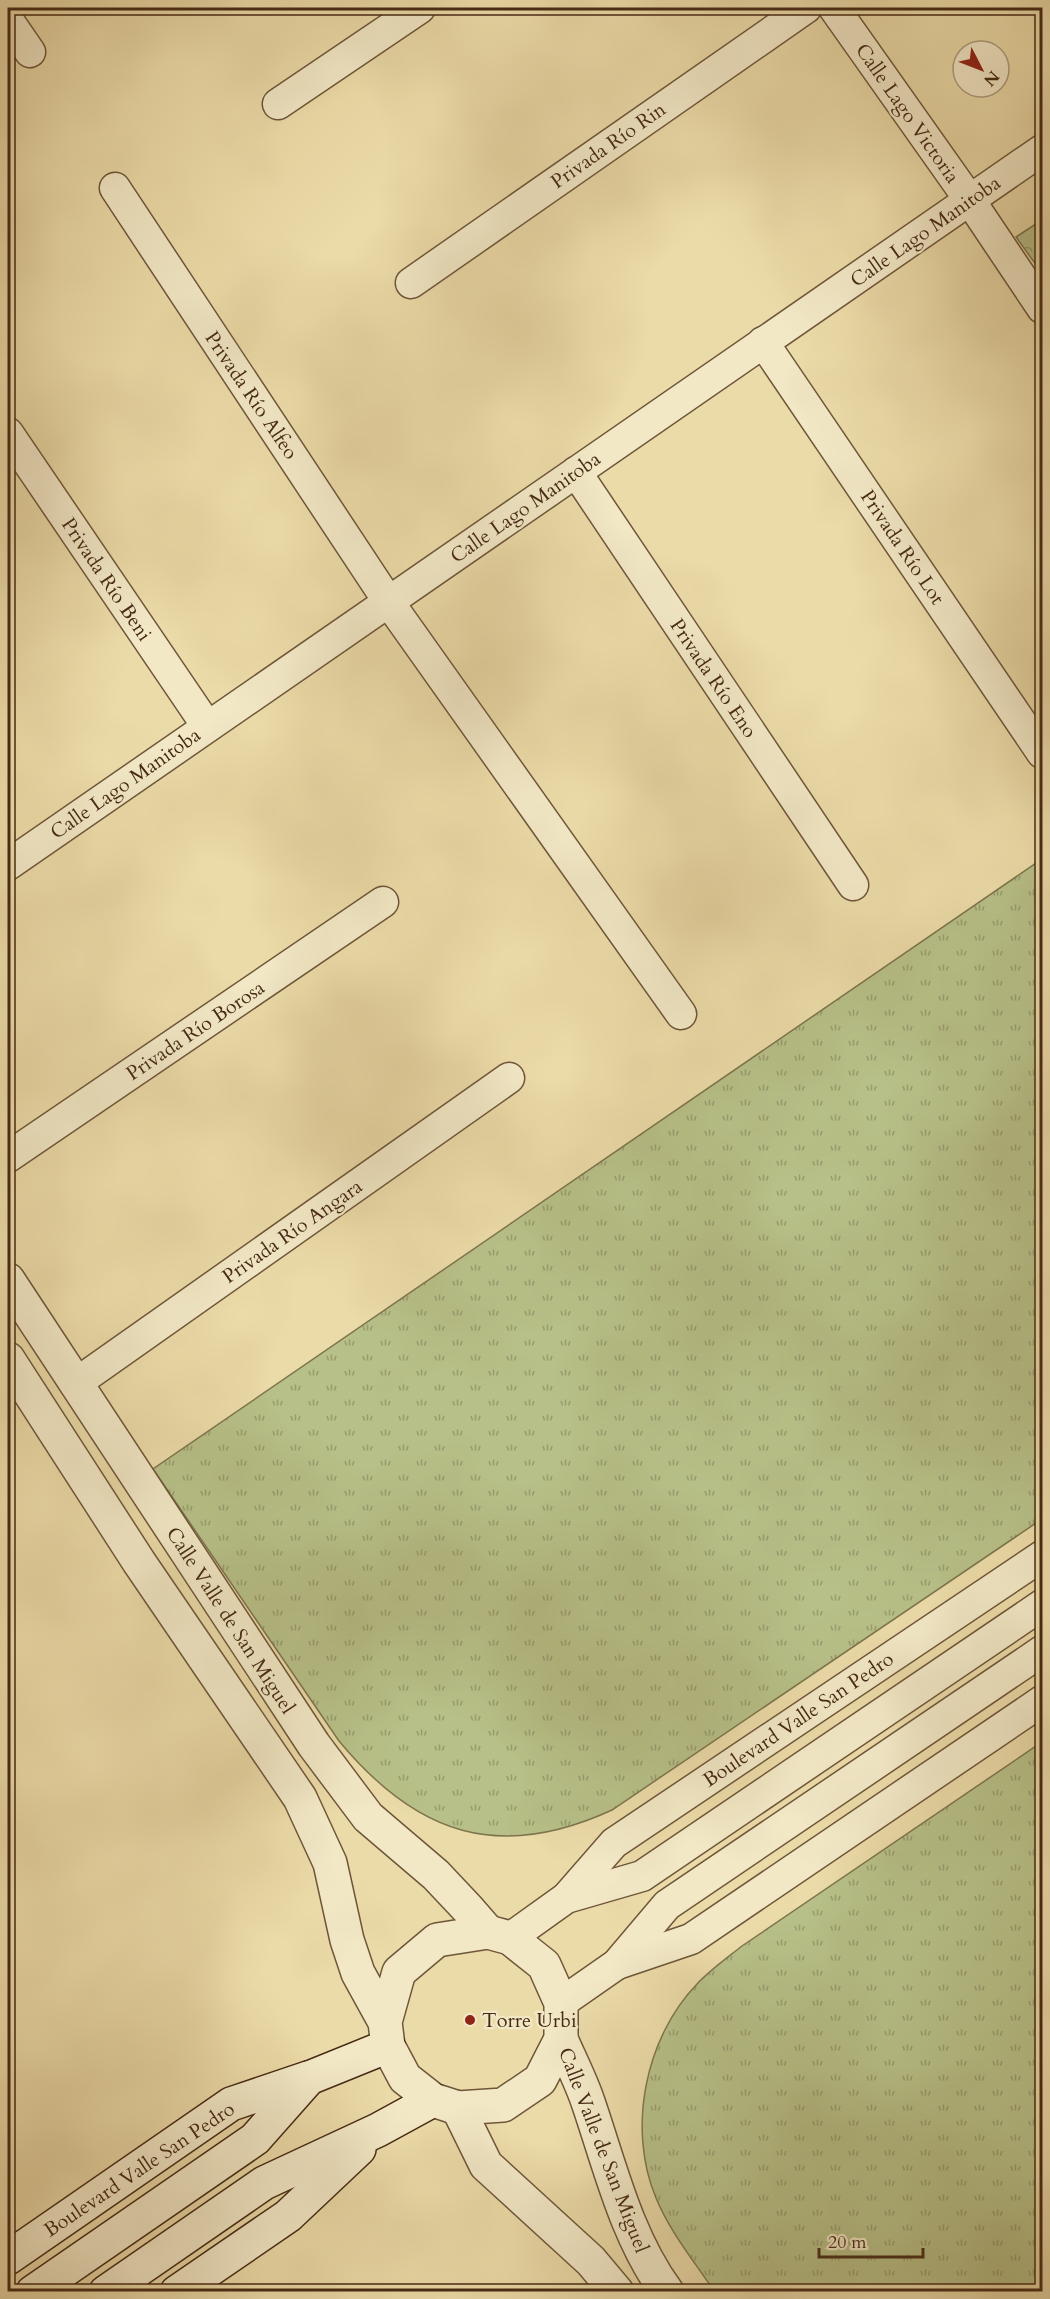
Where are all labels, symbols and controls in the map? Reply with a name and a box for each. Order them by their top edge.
street label: Calle Lago Victoria [849,38,966,189]
north arrow [951,39,1011,99]
text: N [979,66,1004,91]
street label: Privada Río Rin [545,95,672,195]
street label: Calle Lago Manitoba [845,169,1006,293]
street label: Privada Río Alfeo [199,326,305,465]
street label: Calle Lago Manitoba [445,445,606,569]
street label: Privada Río Lot [854,485,951,611]
street label: Privada Río Beni [55,512,158,647]
street label: Privada Río Eno [664,613,764,743]
street label: Calle Lago Manitoba [45,721,206,845]
street label: Privada Río Borosa [121,974,270,1087]
street label: Privada Río Angara [217,1173,368,1290]
street label: Calle Valle de San Miguel [160,1522,301,1719]
street label: Boulevard Valle San Pedro [698,1645,899,1793]
place label: Torre Urbi [482,2007,577,2034]
marker: Torre Urbi [463,2013,477,2027]
street label: Calle Valle de San Miguel [552,2044,655,2257]
street label: Boulevard Valle San Pedro [39,2095,240,2243]
scale bar [819,2221,922,2259]
text: 20 m [828,2230,867,2255]

